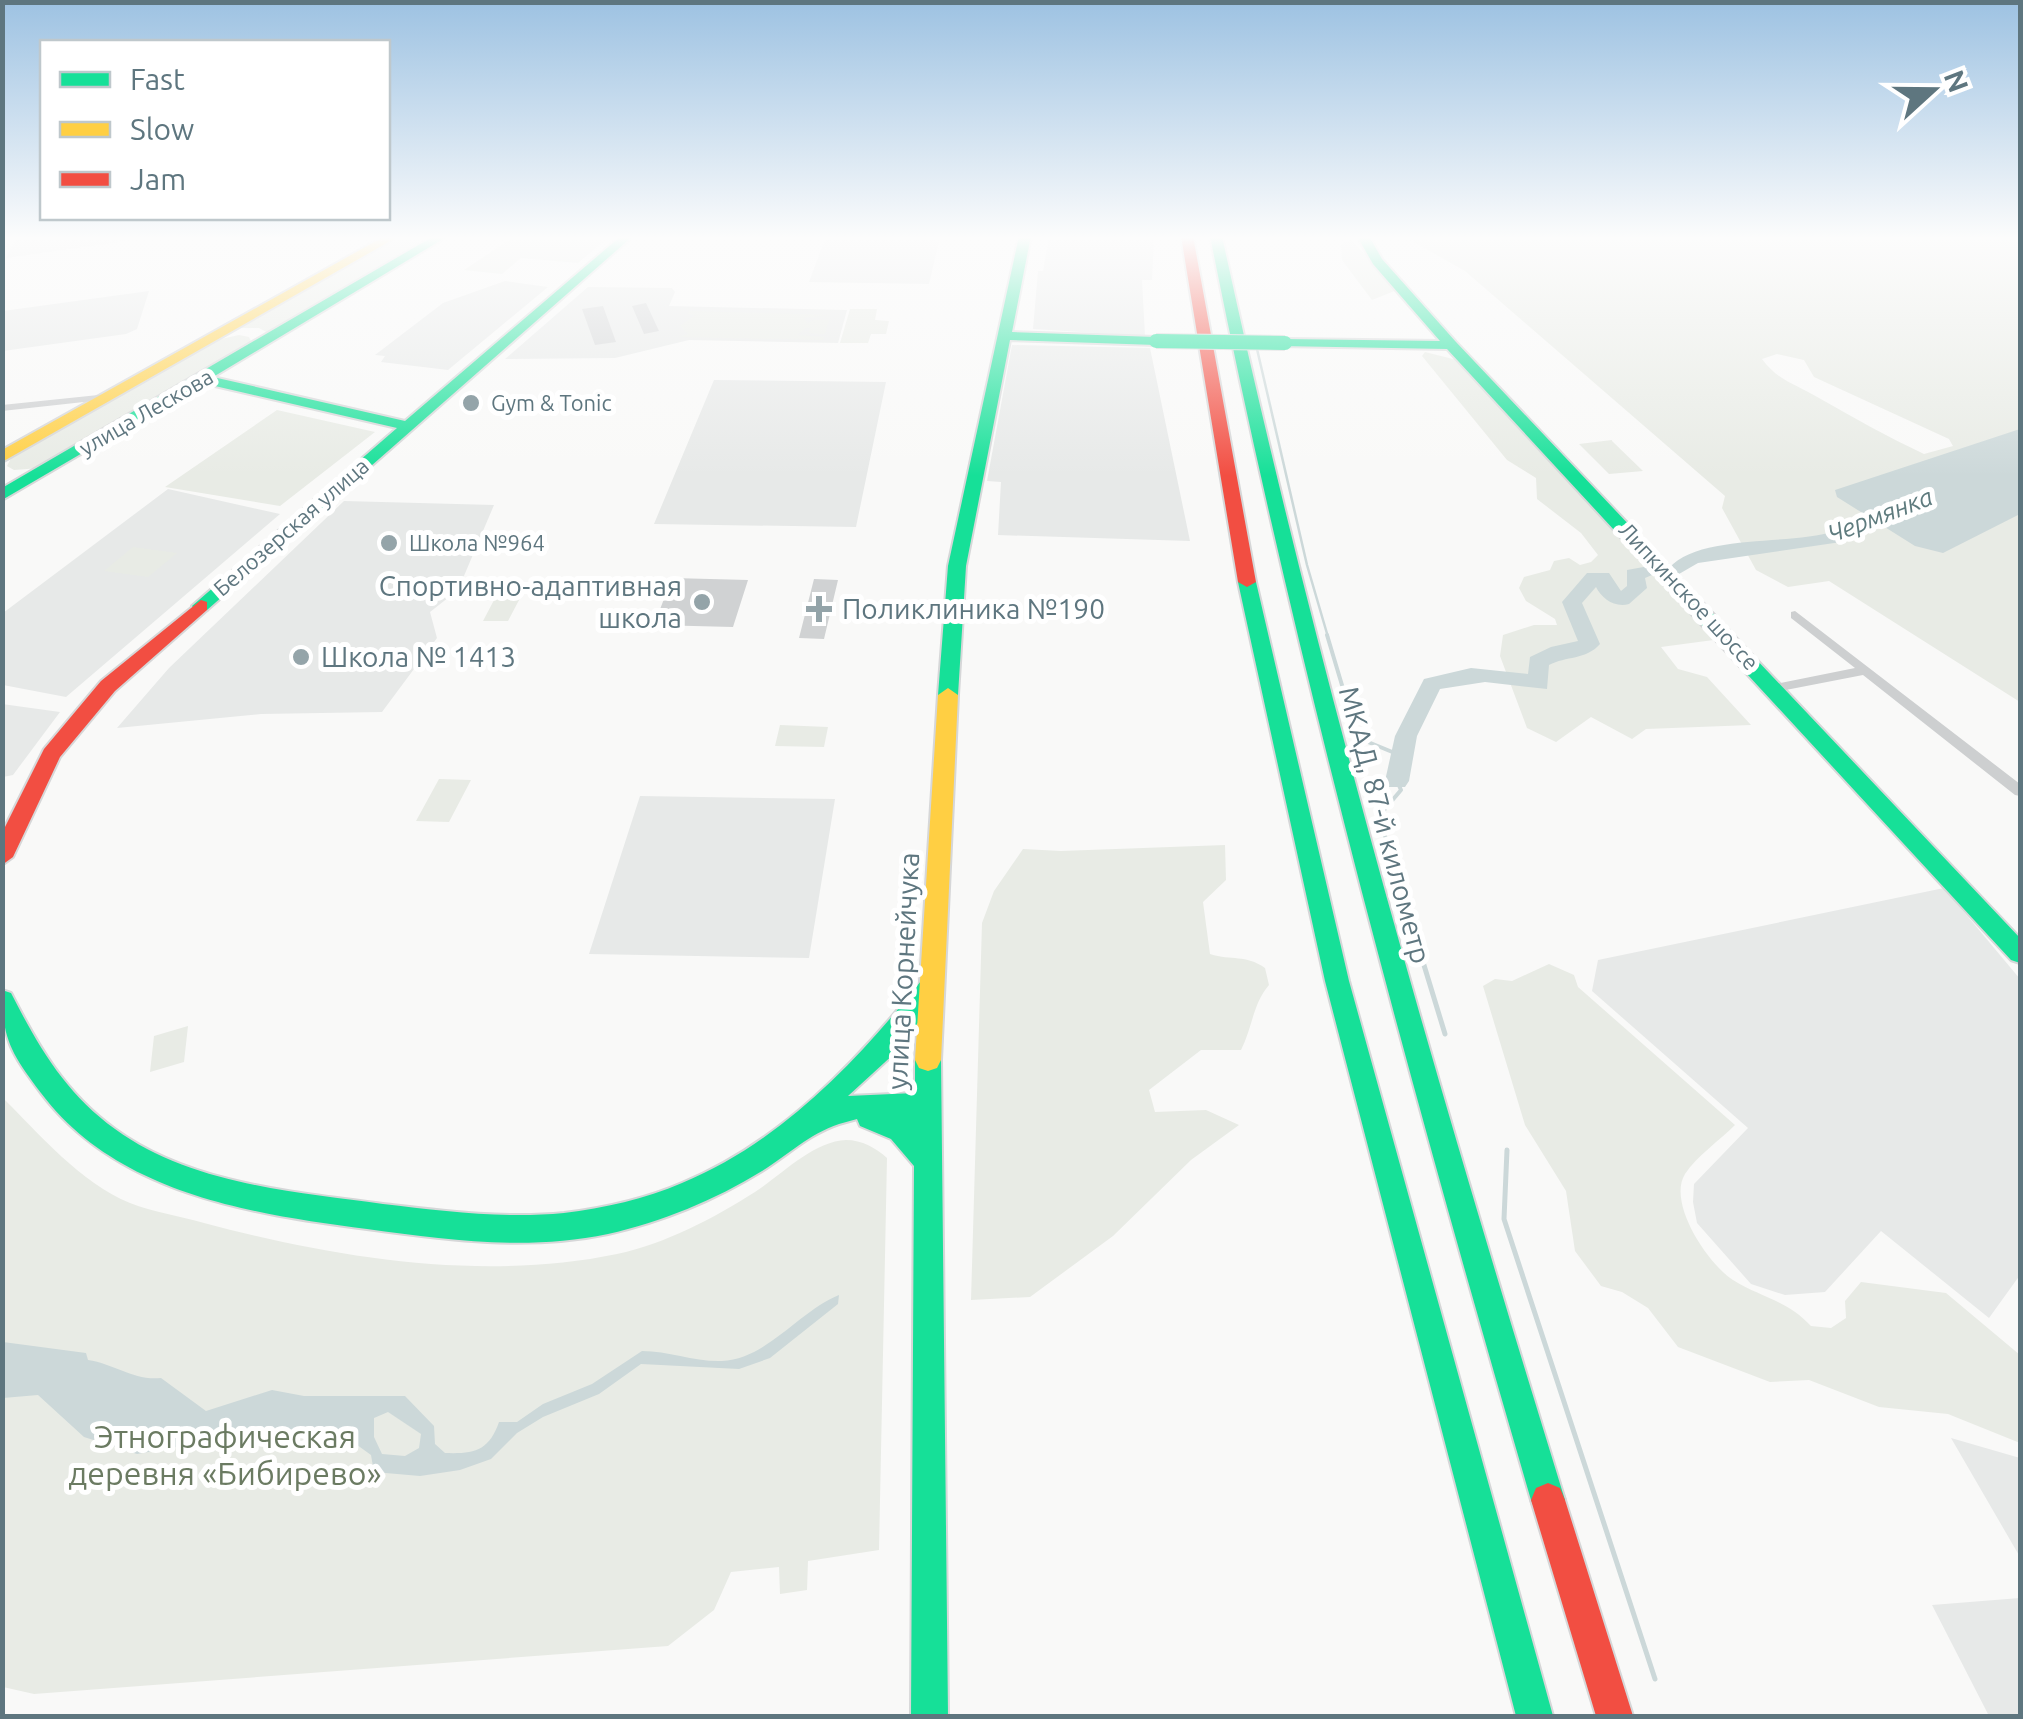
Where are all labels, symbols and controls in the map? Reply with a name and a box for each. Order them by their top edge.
legend [40,40,390,220]
north arrow [1883,40,1983,140]
text: Fast [130,62,185,96]
text: N [1939,66,1975,96]
text: Slow [130,112,194,146]
text: Jam [130,162,186,196]
street label: улица Лескова [75,363,217,460]
place label: Gym & Tonic [491,390,612,415]
marker: Gym & Tonic [460,392,482,414]
street label: Белозерская улица [208,453,373,601]
water label: Чермянка [1824,482,1936,548]
street label: Липкинское шоссе [1615,517,1764,675]
place label: Школа №964 [409,530,545,555]
marker: Школа №964 [378,532,400,554]
place label: Спортивно-адаптивная школа [379,570,682,633]
marker: Спортивно-адаптивная школа [691,591,713,613]
place label: Поликлиника №190 [842,593,1105,624]
marker: Поликлиника №190 [806,596,832,622]
place label: Школа № 1413 [321,641,516,672]
marker: Школа № 1413 [290,646,312,668]
street label: МКАД, 87-й километр [1334,683,1437,967]
street label: улица Корнейчука [881,851,924,1091]
park label: Этнографическая деревня «Бибирево» [69,1418,381,1491]

